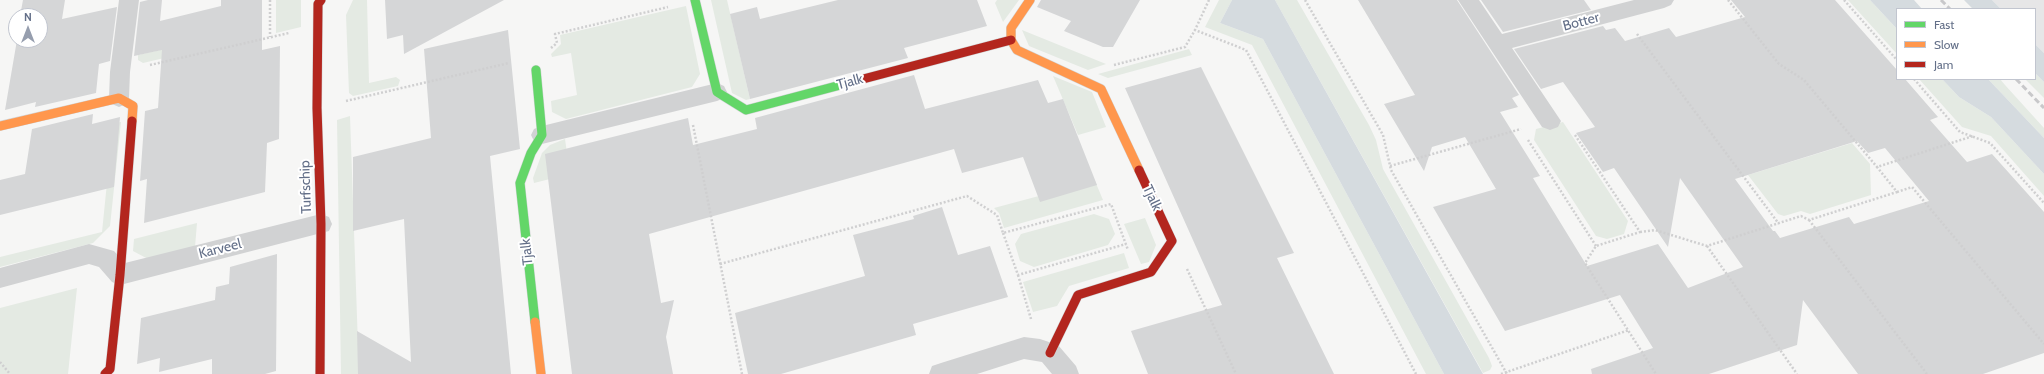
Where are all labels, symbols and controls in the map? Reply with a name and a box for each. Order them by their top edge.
north arrow [8,8,48,48]
legend [1896,8,2036,80]
street label: Botter [1561,9,1601,35]
text: N [24,10,32,24]
text: Fast [1934,17,1954,32]
text: Slow [1934,37,1959,52]
text: Jam [1934,57,1953,72]
street label: Tjalk [835,70,865,94]
street label: Turfschip [297,160,315,214]
street label: Tjalk [1139,182,1165,214]
street label: Karveel [197,236,243,262]
street label: Tjalk [517,238,537,266]

